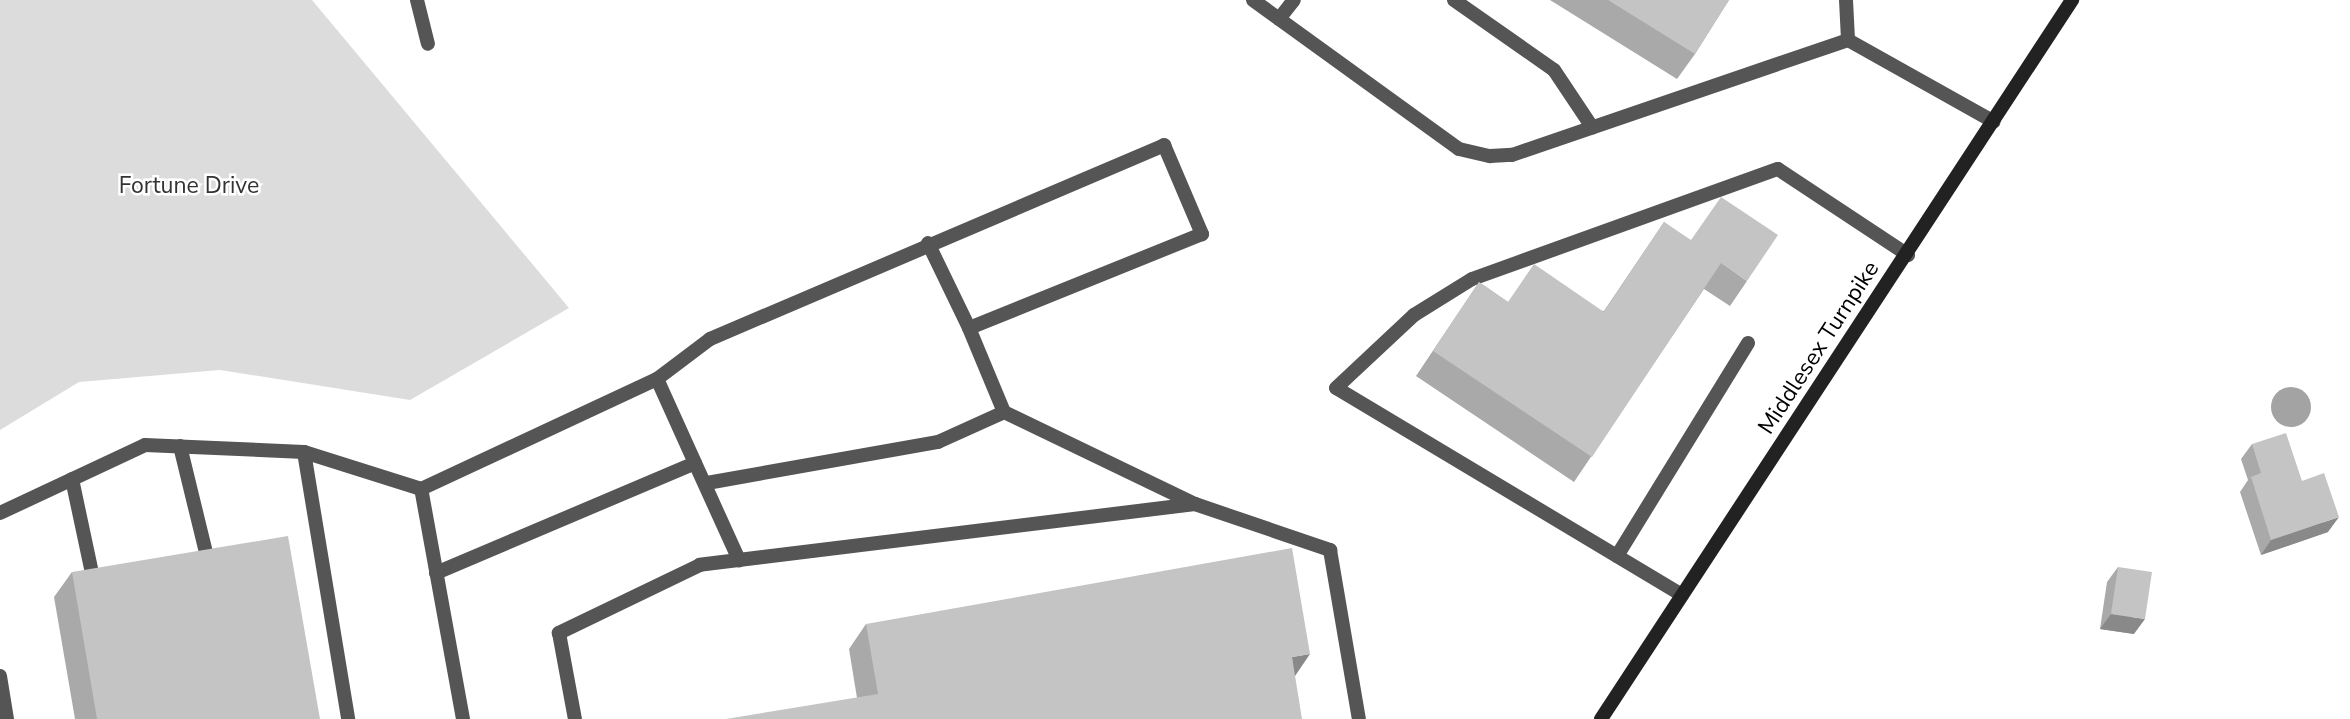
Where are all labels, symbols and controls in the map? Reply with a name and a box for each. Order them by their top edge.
park label: Fortune Drive [119,172,259,200]
street label: Middlesex Turnpike [1753,256,1885,440]

